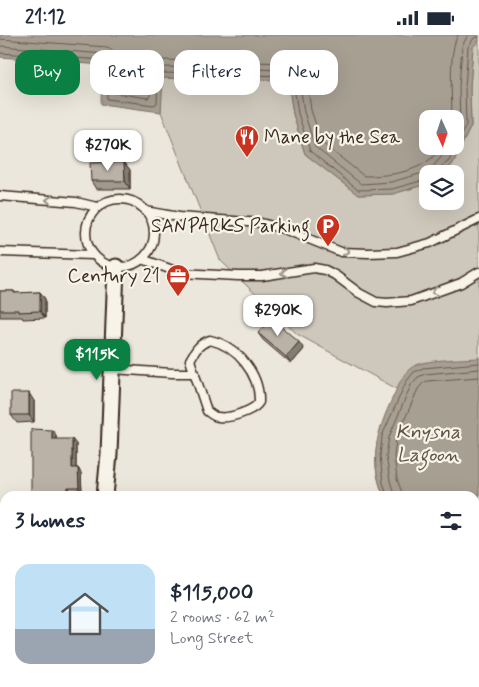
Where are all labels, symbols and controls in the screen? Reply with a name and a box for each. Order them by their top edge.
text: 21:12 [25,5,66,30]
chip: Buy [15,50,80,95]
chip: Rent [90,50,164,95]
chip: Filters [174,50,260,95]
chip: New [270,50,338,95]
north arrow [419,110,464,155]
map controls [419,110,464,210]
restaurant icon: Mane by the Sea [234,124,260,158]
place label: Mane by the Sea [264,125,401,151]
pin: $270K [73,129,143,172]
text: $270K [85,135,131,156]
button: layers [419,165,464,210]
one-way arrow [45,195,53,206]
parking icon: SANPARKS Parking [315,213,341,247]
place label: SANPARKS Parking [151,214,310,242]
one-way arrow [342,245,350,256]
office icon: Century 21 [165,263,191,297]
place label: Century 21 [67,264,160,289]
one-way arrow [280,267,288,278]
one-way arrow [431,286,440,296]
pin: $290K [243,295,313,337]
text: $290K [254,300,302,321]
pin: $115K [62,339,132,381]
text: $115K [75,344,119,365]
water label: Knysna Lagoon [396,419,460,471]
text: 3 homes [15,507,85,535]
icon: filters [437,507,465,535]
text: $115,000 [170,579,253,607]
icon: home [55,584,115,644]
text: 2 rooms · 62 m² [170,607,275,628]
text: Long Street [170,628,254,649]

